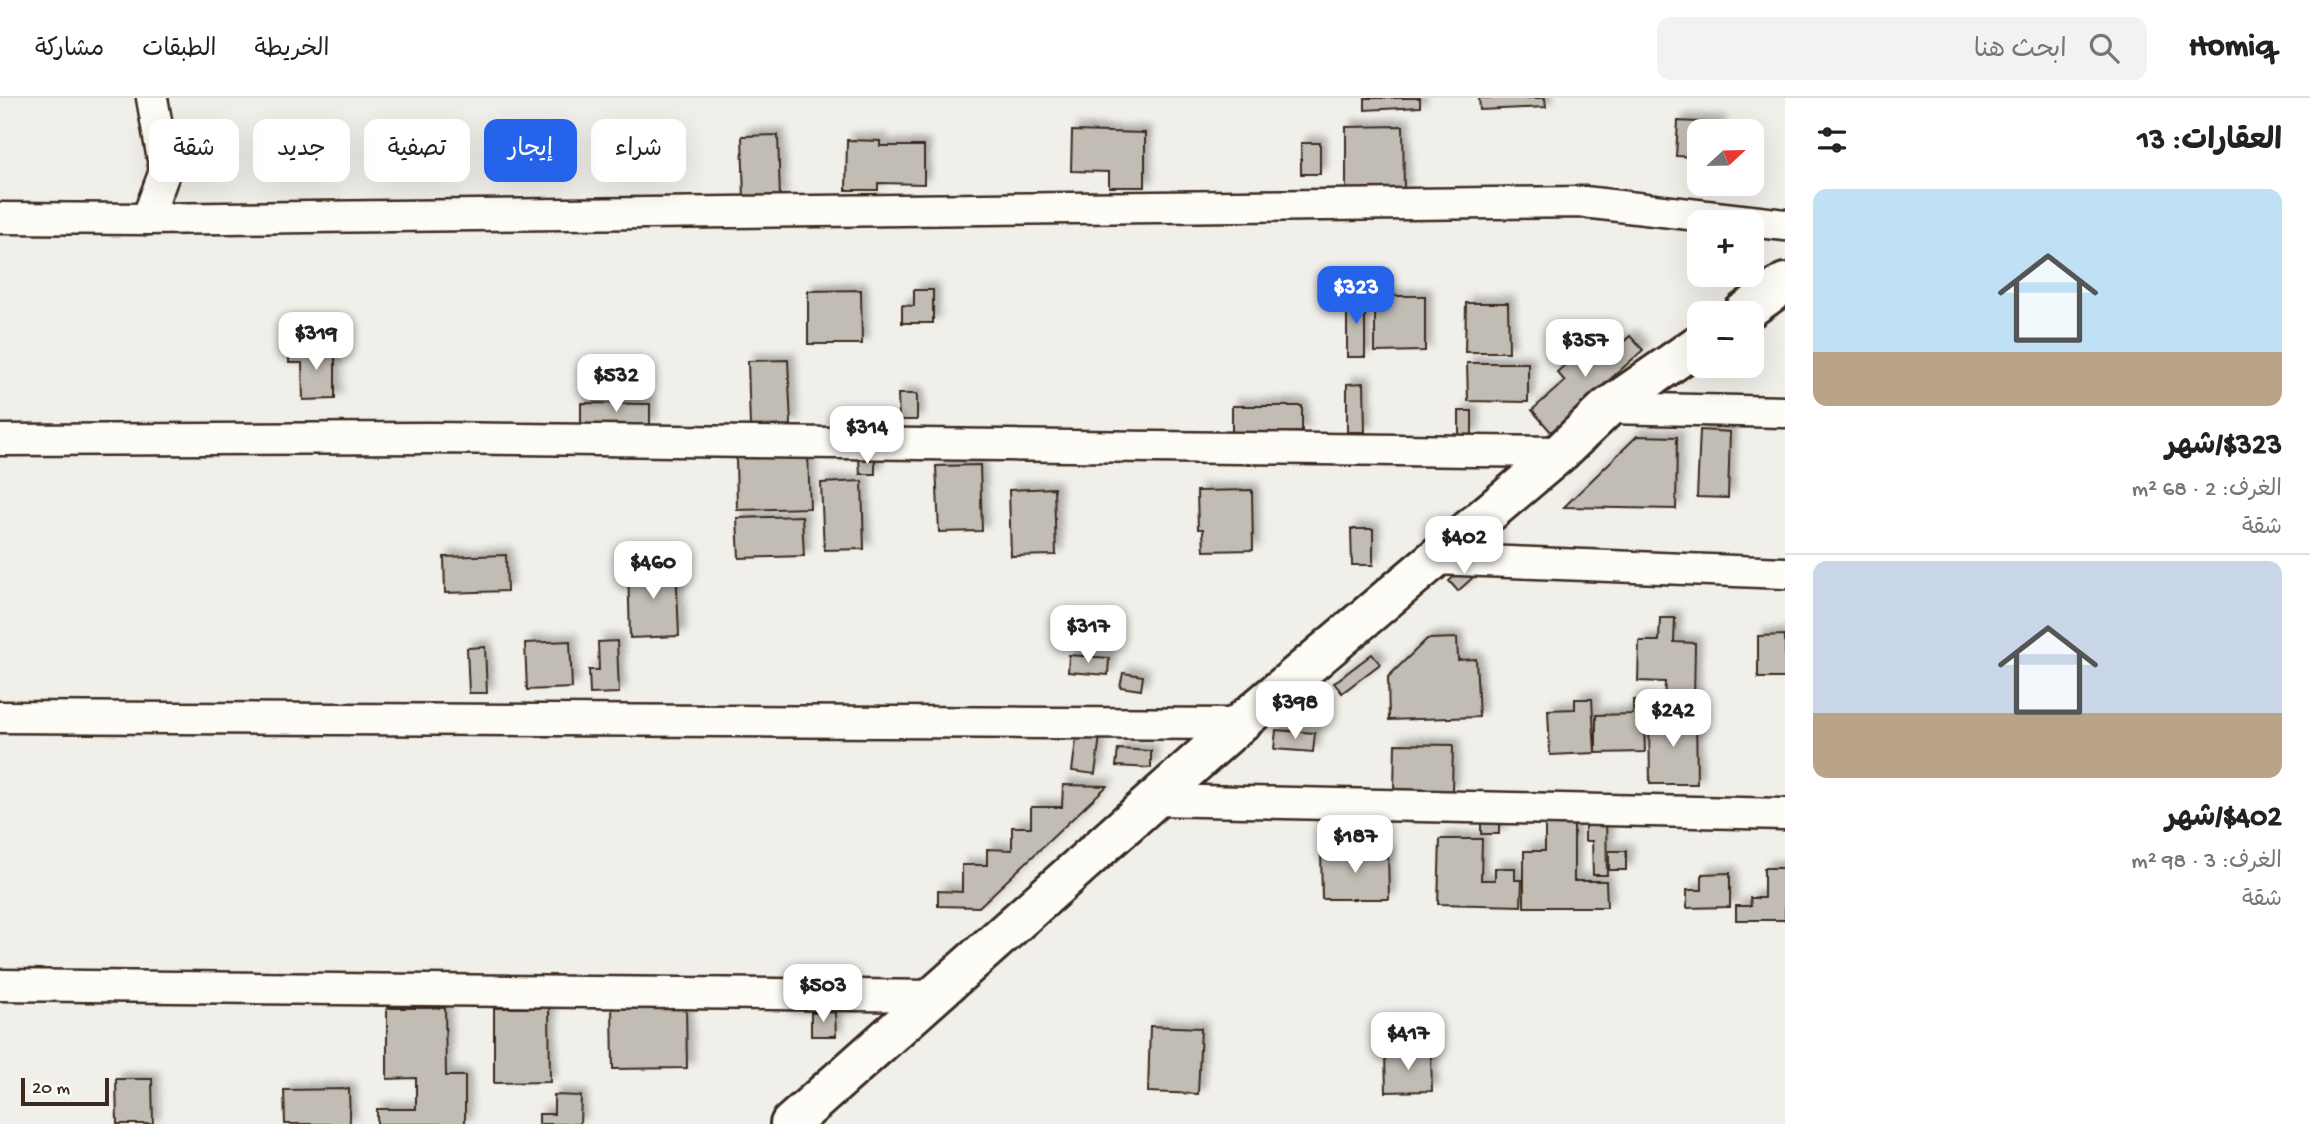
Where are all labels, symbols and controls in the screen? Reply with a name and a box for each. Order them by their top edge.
search box [1657,17,2147,80]
icon: search [2085,29,2123,67]
text: Homiq [2189,29,2275,67]
text: مشاركة [35,36,104,65]
text: الطبقات [142,36,217,65]
text: الخريطة [255,36,329,65]
text: ابحث هنا [1974,36,2067,67]
chip: شقة [149,119,239,182]
chip: جديد [253,119,350,182]
chip: تصفية [364,119,470,182]
chip: إيجار [484,119,577,182]
chip: شراء [591,119,686,182]
north arrow [1687,119,1764,196]
map controls [1687,119,1764,378]
icon: filters [1813,121,1851,159]
text: العقارات: 13 [2137,125,2282,160]
button: + [1687,210,1764,287]
icon: home [1985,235,2111,361]
pin: $323 [1315,266,1397,326]
text: $323 [1333,275,1379,302]
button: − [1687,301,1764,378]
pin: $319 [275,313,357,372]
pin: $357 [1544,320,1626,379]
text: $319 [294,321,338,348]
text: $357 [1562,328,1608,355]
pin: $532 [575,354,657,414]
text: $532 [593,363,639,390]
pin: $314 [826,406,908,466]
text: $314 [846,415,888,442]
text: $323/شهر [2166,430,2282,465]
text: الغرف: 2 · 68 m² [2132,477,2282,504]
text: شقة [2242,515,2282,542]
pin: $402 [1423,517,1505,576]
text: $402 [1441,525,1487,552]
pin: $460 [612,542,694,601]
text: $460 [630,550,676,577]
pin: $317 [1047,606,1129,665]
icon: home [1985,607,2111,733]
text: $317 [1066,614,1110,641]
pin: $398 [1254,682,1336,741]
text: $398 [1272,690,1318,717]
pin: $242 [1632,690,1714,749]
text: $242 [1651,698,1695,725]
text: $402/شهر [2166,802,2282,837]
pin: $187 [1314,816,1396,875]
text: $187 [1333,824,1377,851]
text: الغرف: 3 · 98 m² [2131,849,2282,876]
text: شقة [2242,887,2282,914]
pin: $503 [782,964,864,1024]
text: $503 [799,973,847,1000]
pin: $417 [1367,1012,1449,1072]
text: $417 [1387,1021,1429,1048]
scale bar [21,1075,108,1107]
text: 20 m [32,1078,70,1101]

